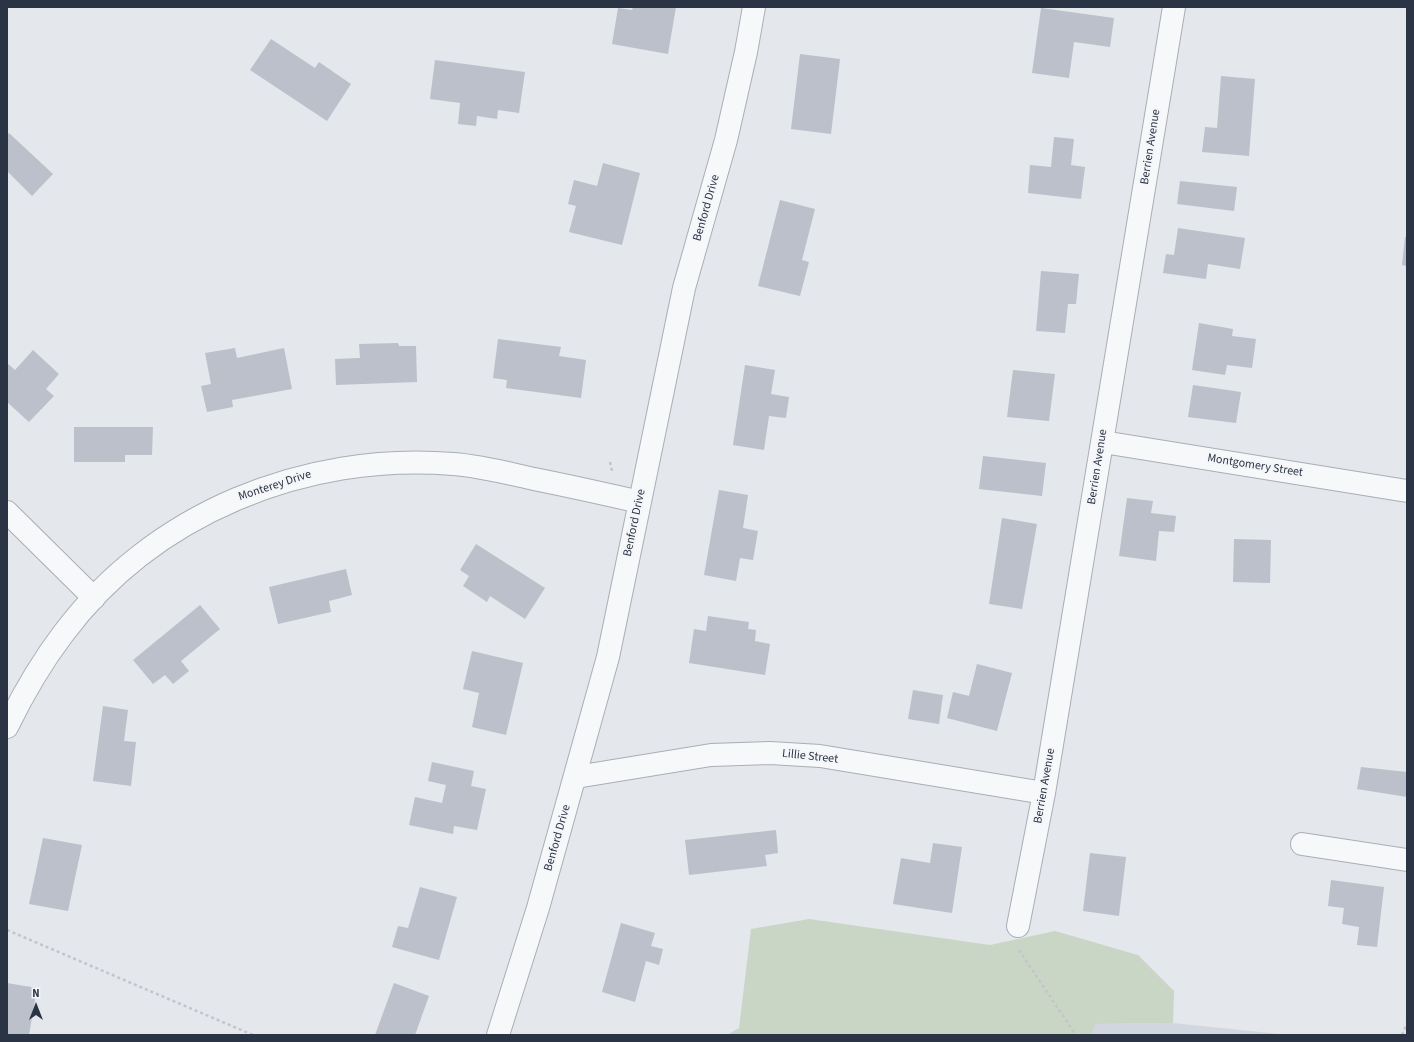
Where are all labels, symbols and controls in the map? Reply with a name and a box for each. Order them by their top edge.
street label: Berrien Avenue [1138,108,1164,186]
street label: Benford Drive [691,173,723,243]
street label: Berrien Avenue [1085,428,1111,506]
street label: Montgomery Street [1206,451,1304,481]
street label: Monterey Drive [237,467,313,505]
street label: Benford Drive [621,488,649,558]
street label: Lillie Street [781,747,839,767]
street label: Berrien Avenue [1031,747,1059,825]
street label: Benford Drive [542,803,574,873]
north arrow [16,986,56,1026]
text: N [32,986,40,1001]

